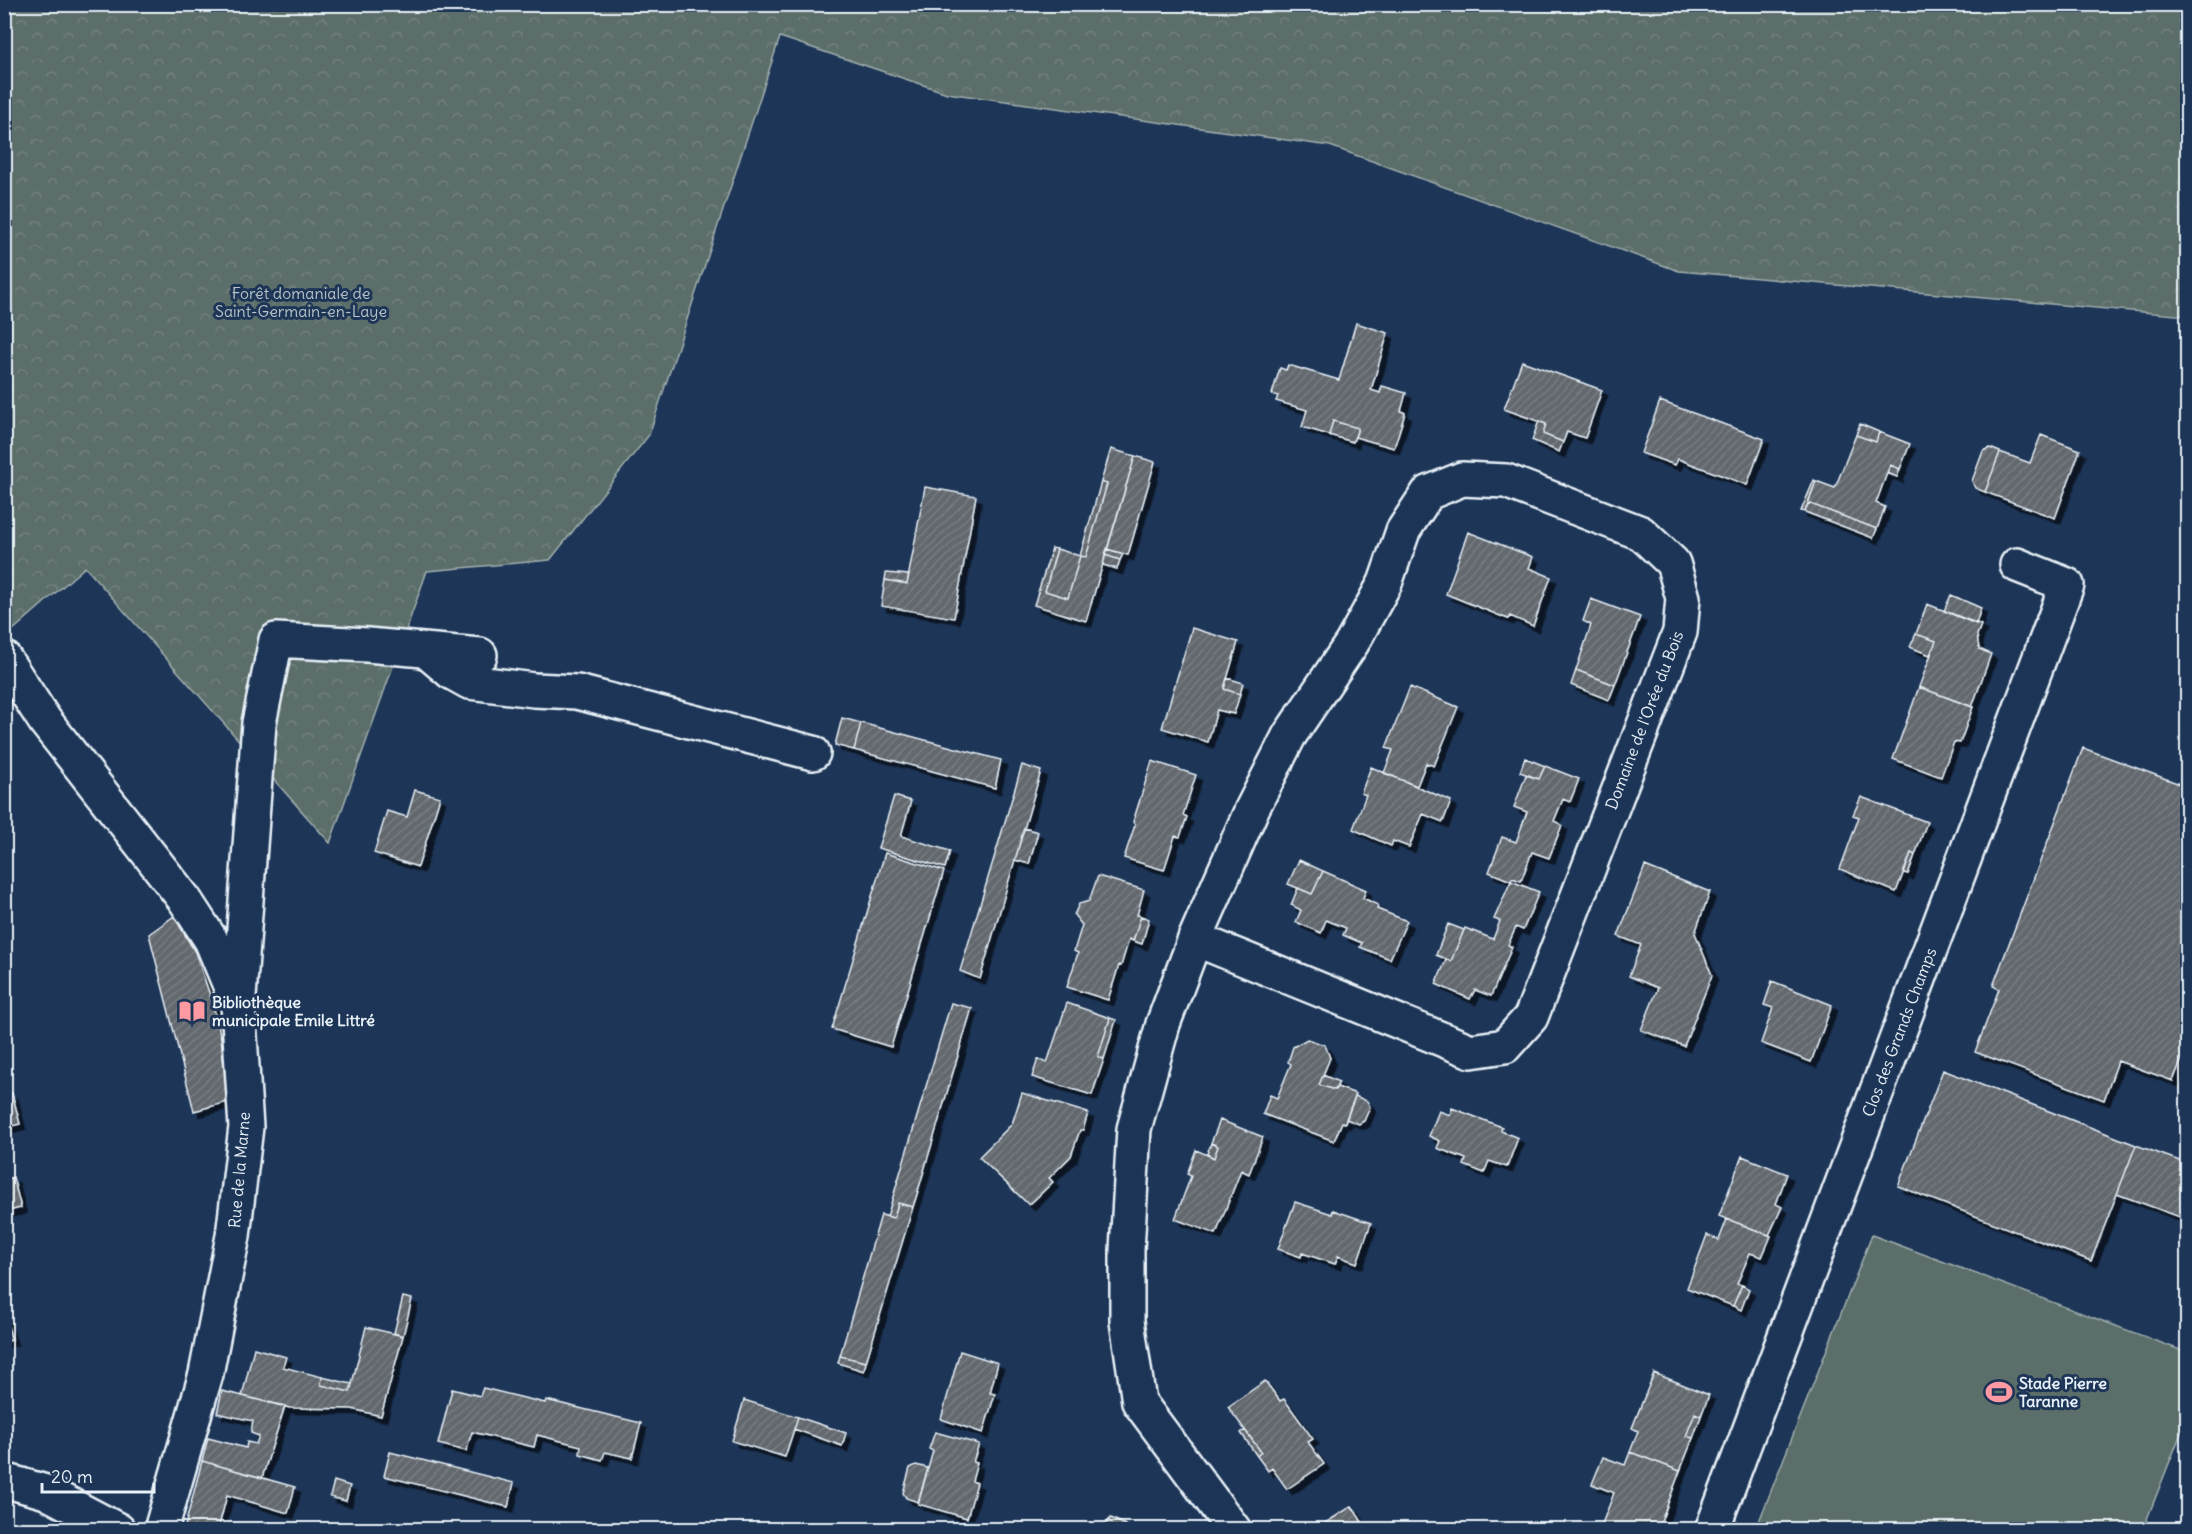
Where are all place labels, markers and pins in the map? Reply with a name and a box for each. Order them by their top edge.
place label: Bibliothèque municipale Emile Littré [212,992,375,1031]
library icon: Bibliothèque municipale Emile Littré [177,996,207,1026]
place label: Stade Pierre Taranne [2019,1373,2107,1411]
sports icon: Stade Pierre Taranne [1984,1377,2014,1407]

